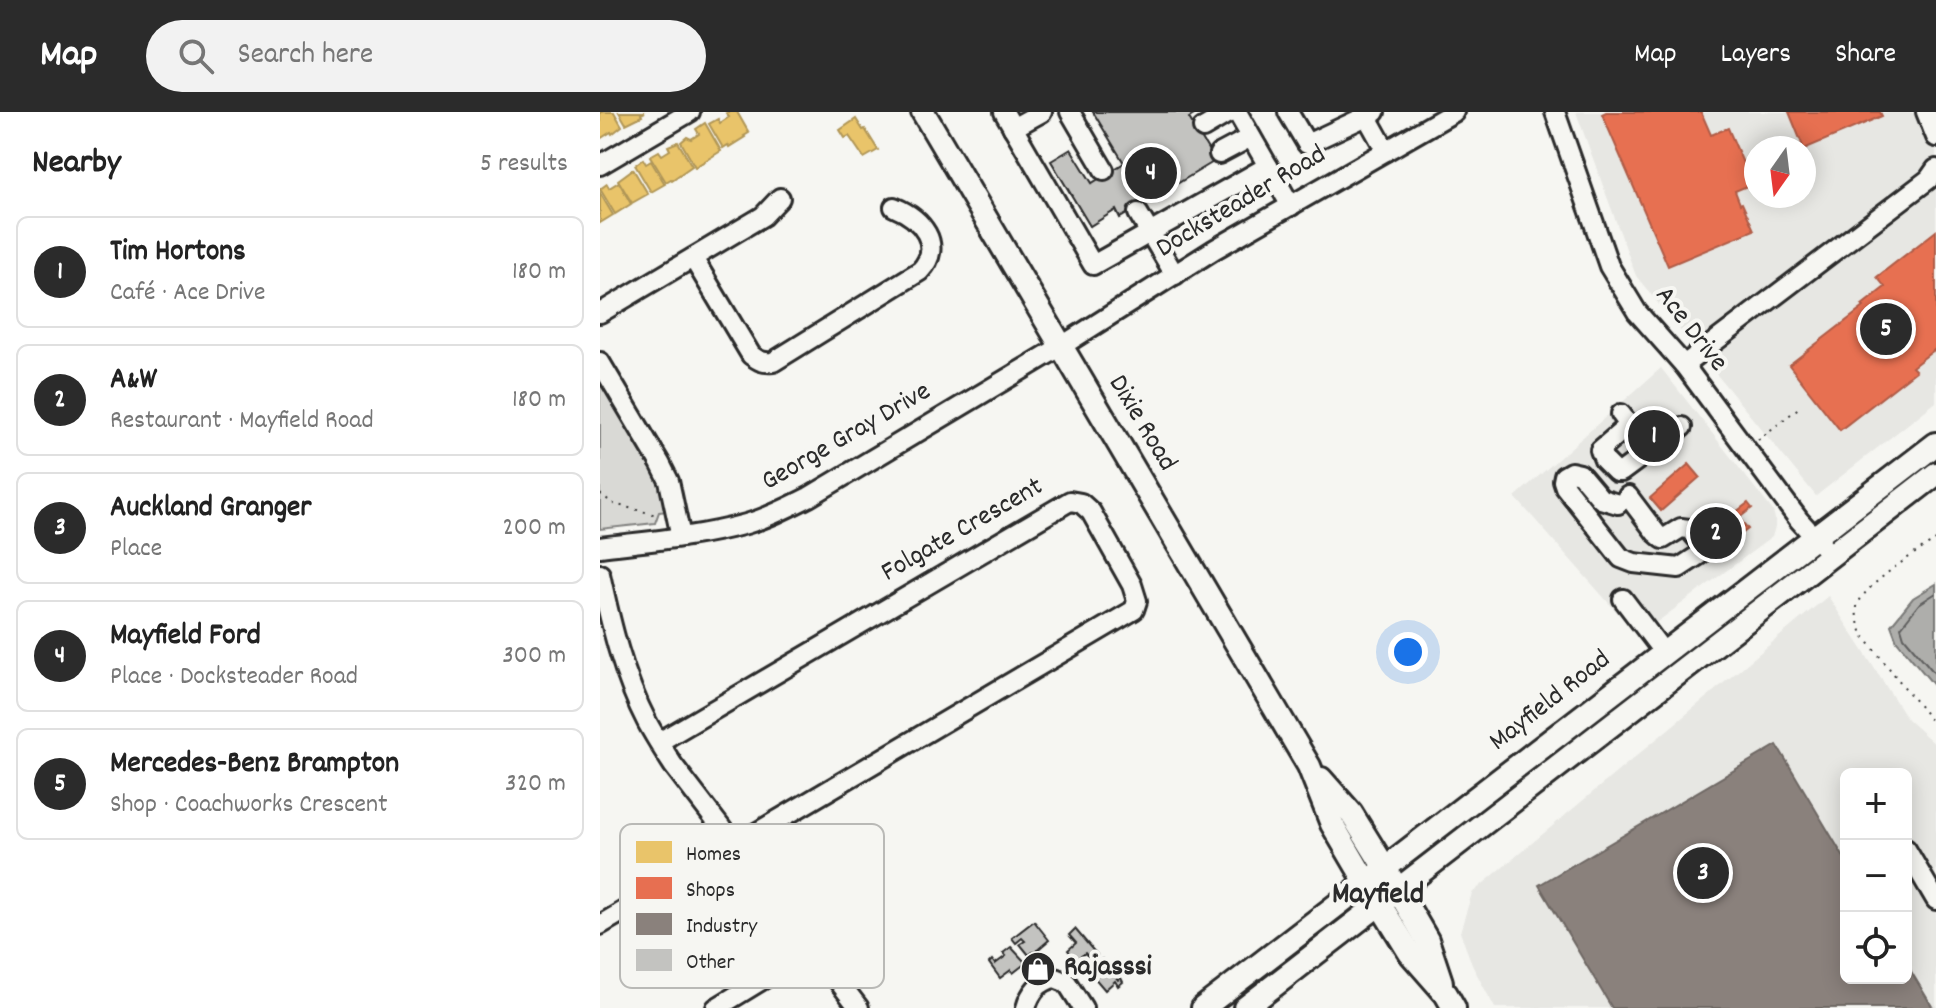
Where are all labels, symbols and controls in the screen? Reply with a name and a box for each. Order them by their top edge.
search box [146,20,706,92]
text: Map [40,29,98,84]
icon: search [174,34,218,78]
text: Search here [238,35,373,78]
text: Map [1634,36,1677,76]
text: Layers [1721,36,1791,76]
text: Share [1835,36,1896,76]
street label: Docksteader Road [1149,136,1335,270]
north arrow [1744,136,1816,208]
text: Nearby [32,140,121,189]
pin: 4 [1125,143,1177,203]
text: 5 results [480,146,568,183]
text: Tim Hortons [110,232,246,275]
text: 1 [57,254,63,291]
text: 180 m [512,254,566,291]
text: Café · Ace Drive [110,275,265,312]
street label: Ace Drive [1644,279,1736,381]
pin: 5 [1860,299,1912,359]
text: A&W [110,360,157,403]
street label: Dixie Road [1097,368,1185,480]
street label: George Gray Drive [755,373,939,503]
text: 2 [54,382,66,419]
text: 180 m [512,382,566,419]
text: Restaurant · Mayfield Road [110,403,374,440]
pin: 1 [1628,406,1680,466]
street label: Folgate Crescent [875,468,1051,594]
text: Auckland Granger [110,488,311,531]
pin: 2 [1690,503,1742,563]
text: 3 [54,510,66,547]
text: 200 m [502,510,566,547]
text: Place [110,531,162,568]
text: Mayfield Ford [110,616,261,659]
your location [1388,632,1428,672]
text: 4 [55,638,65,675]
text: 300 m [502,638,566,675]
street label: Mayfield Road [1482,642,1620,762]
text: Place · Docksteader Road [110,659,358,696]
text: Mercedes-Benz Brampton [110,744,399,787]
text: 5 [54,766,66,803]
text: 320 m [505,766,566,803]
map controls [1840,768,1912,984]
button: + [1840,768,1912,840]
text: Shop · Coachworks Crescent [110,787,388,824]
legend [620,824,884,988]
text: Homes [686,840,741,871]
button: − [1840,840,1912,912]
pin: 3 [1677,843,1729,903]
district label: Mayfield [1332,875,1424,918]
text: Shops [686,876,735,907]
text: Industry [686,912,758,943]
button: locate [1840,912,1912,984]
text: Other [686,948,736,979]
place label: Rajasssi [1064,949,1152,989]
shop icon: Rajasssi [1019,950,1057,988]

